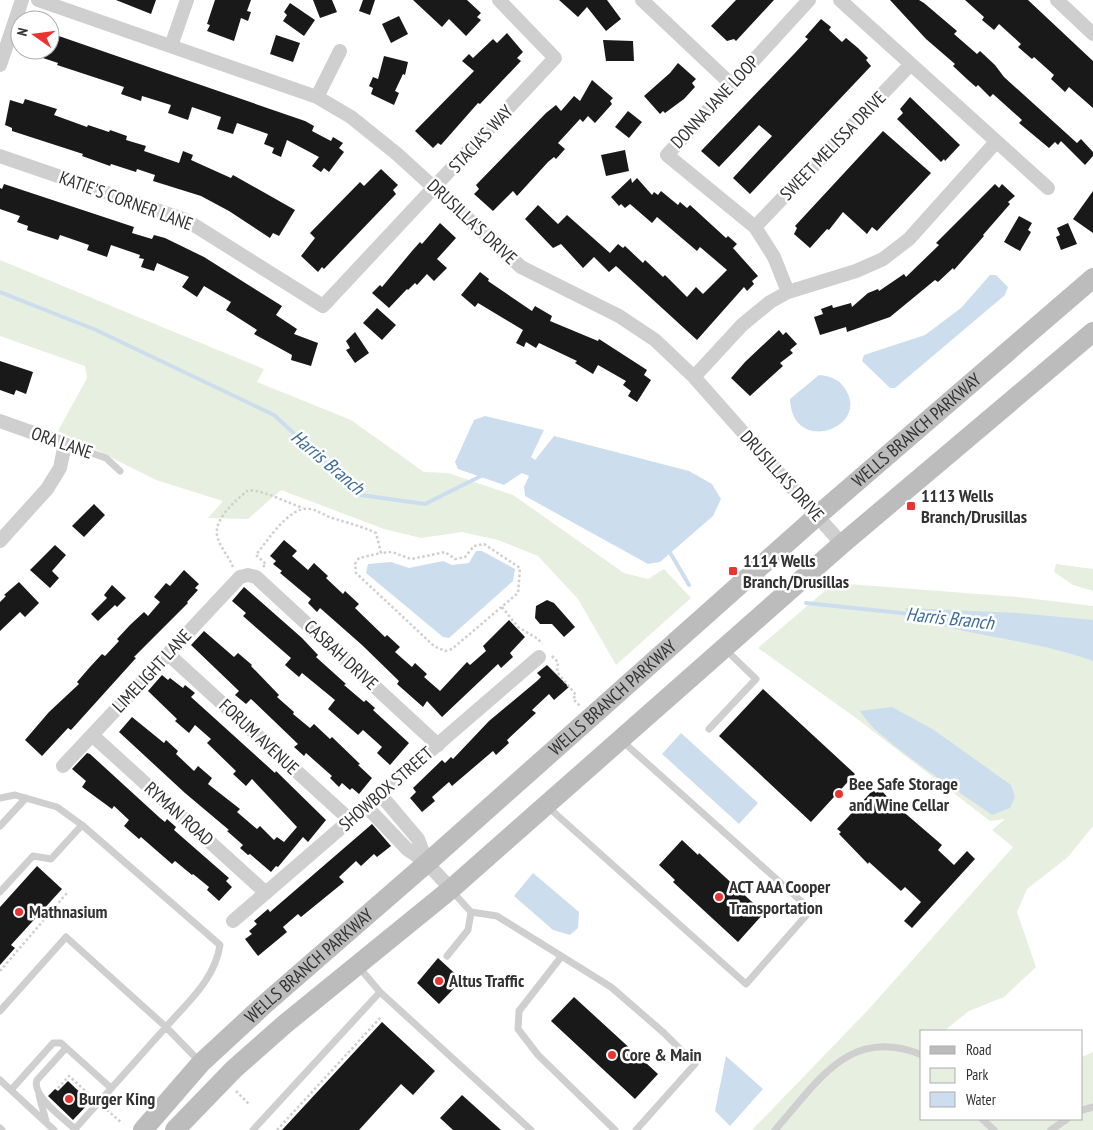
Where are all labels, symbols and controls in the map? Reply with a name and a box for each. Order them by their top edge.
north arrow [10,10,60,60]
text: N [13,26,32,38]
street label: DONNA JANE LOOP [666,50,764,153]
street label: SWEET MELISSA DRIVE [775,86,891,205]
street label: STACIA'S WAY [443,99,518,177]
street label: KATIE'S CORNER LANE [56,166,196,235]
street label: DRUSILLA'S DRIVE [423,174,522,269]
street label: WELLS BRANCH PARKWAY [847,367,986,492]
street label: ORA LANE [28,421,96,464]
water label: Harris Branch [287,425,371,501]
street label: DRUSILLA'S DRIVE [735,425,829,526]
place label: 1113 Wells Branch/Drusillas [921,484,1027,528]
marker: 1113 Wells Branch/Drusillas [905,500,917,512]
place label: 1114 Wells Branch/Drusillas [743,549,849,593]
marker: 1114 Wells Branch/Drusillas [727,565,739,577]
water label: Harris Branch [905,601,997,635]
street label: CASBAH DRIVE [300,615,383,695]
street label: LIMELIGHT LANE [107,624,196,717]
street label: WELLS BRANCH PARKWAY [544,634,682,760]
street label: FORUM AVENUE [215,694,304,779]
street label: SHOWBOX STREET [334,741,437,836]
place label: Bee Safe Storage and Wine Cellar [849,772,958,816]
street label: RYMAN ROAD [140,777,219,851]
marker: Bee Safe Storage and Wine Cellar [833,788,845,800]
place label: ACT AAA Cooper Transportation [728,875,831,919]
marker: ACT AAA Cooper Transportation [713,891,725,903]
place label: Mathnasium [29,900,108,923]
street label: WELLS BRANCH PARKWAY [240,902,378,1028]
marker: Mathnasium [13,906,25,918]
place label: Altus Traffic [448,969,525,992]
marker: Altus Traffic [433,975,445,987]
legend [920,1030,1083,1120]
text: Road [966,1040,992,1059]
place label: Core & Main [622,1043,702,1066]
marker: Core & Main [606,1049,618,1061]
text: Park [966,1065,988,1084]
place label: Burger King [79,1087,155,1110]
text: Water [966,1090,997,1109]
marker: Burger King [63,1093,75,1105]

